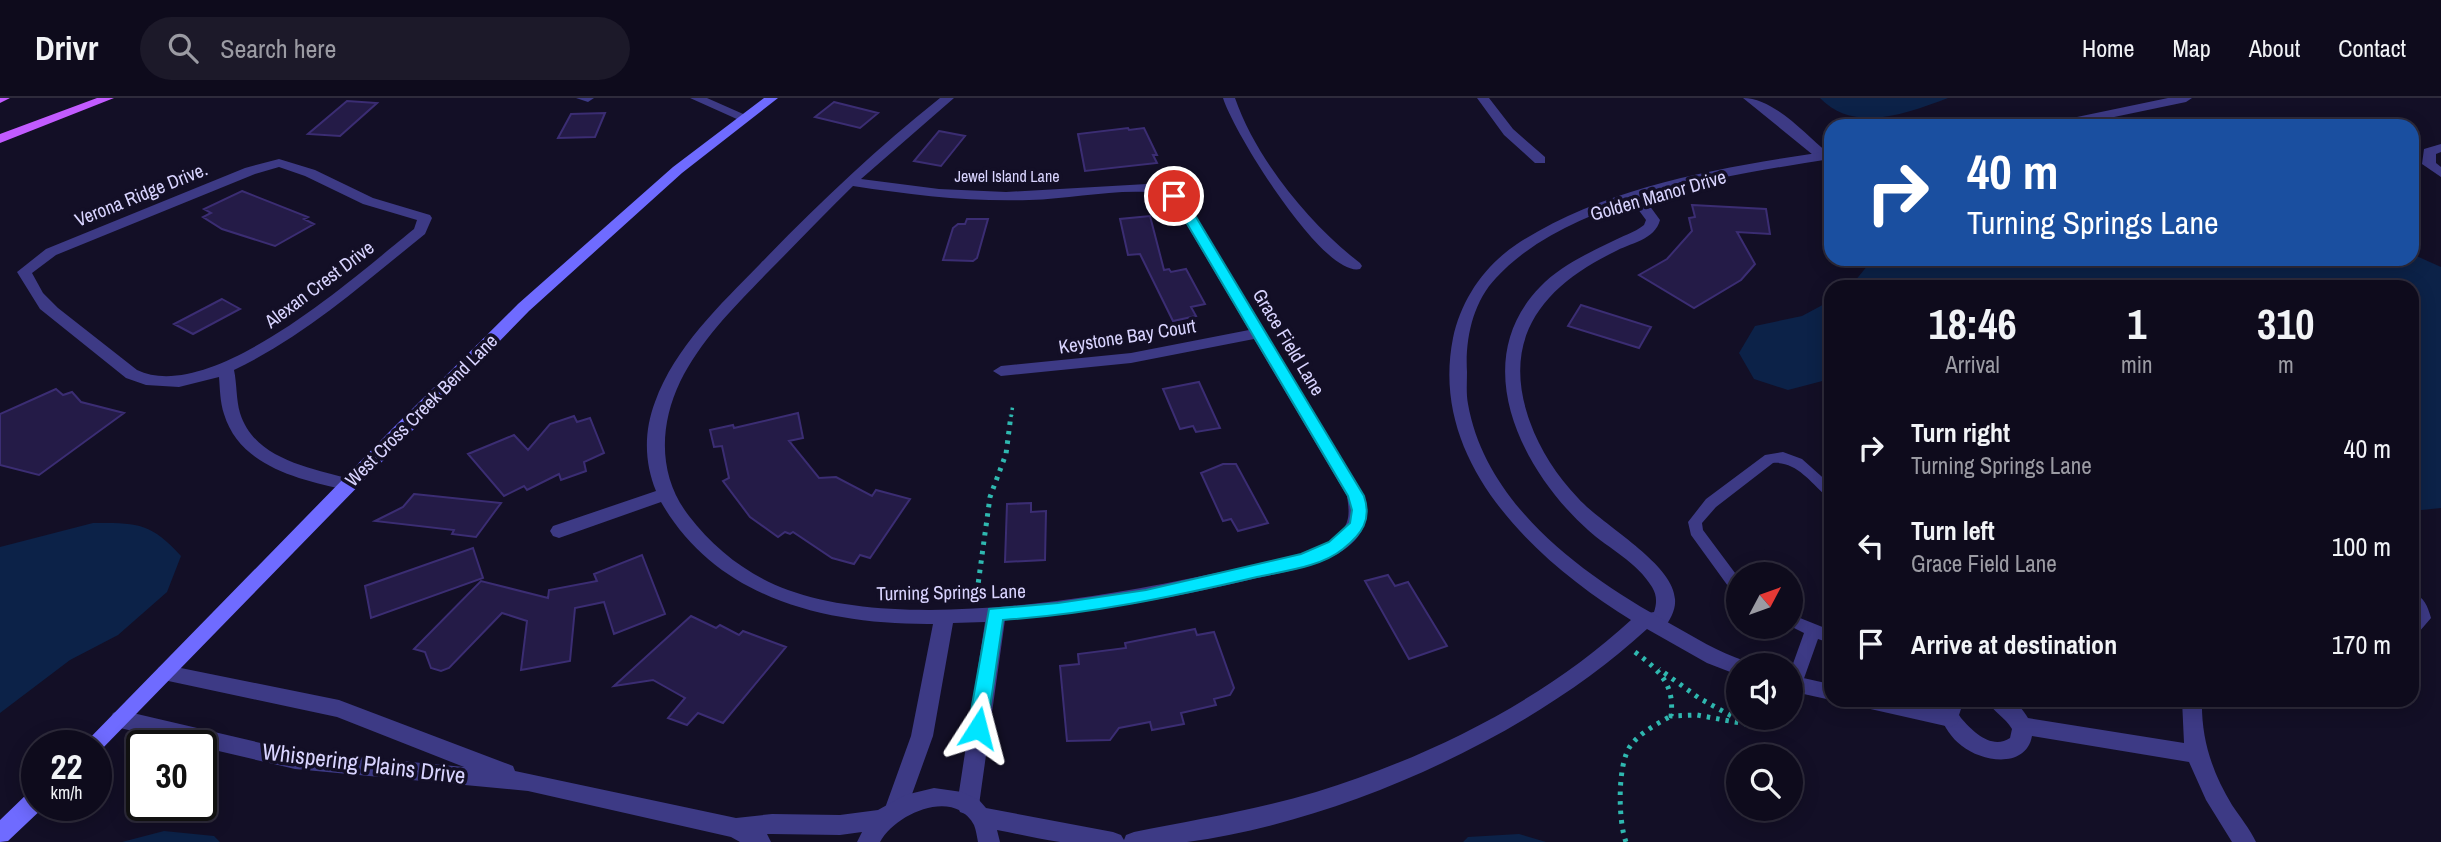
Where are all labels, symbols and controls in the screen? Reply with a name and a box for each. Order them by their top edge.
search box [140,17,630,80]
text: Drivr [35,26,98,70]
icon: search [164,29,202,67]
text: Search here [220,31,336,66]
text: Home [2082,32,2134,64]
text: Map [2172,32,2211,64]
text: About [2249,32,2300,64]
text: Contact [2338,32,2406,64]
text: 40 m [1967,138,2059,204]
icon: right [1852,147,1943,238]
street label: Verona Ridge Drive. [71,156,211,232]
street label: Golden Manor Drive [1587,163,1729,227]
street label: Jewel Island Lane [954,165,1060,187]
pin [1144,166,1204,226]
icon: arrive [1155,177,1193,215]
text: Turning Springs Lane [1967,201,2219,244]
street label: Alexan Crest Drive [258,234,379,334]
street label: Grace Field Lane [1247,284,1331,400]
text: 18:46 [1929,296,2017,352]
text: 1 [2127,296,2146,352]
text: 310 [2257,296,2315,352]
street label: Keystone Bay Court [1057,312,1198,360]
street label: West Cross Creek Bend Lane [339,328,503,492]
text: Arrival [1945,349,2000,380]
text: min [2121,349,2153,380]
text: m [2278,349,2294,380]
text: Turn right [1911,415,2010,450]
icon: right [1852,429,1890,467]
text: 40 m [2344,431,2391,466]
text: Turning Springs Lane [1911,450,2092,481]
text: Turn left [1911,513,1995,548]
icon: left [1852,527,1890,565]
text: 100 m [2332,529,2391,564]
text: Grace Field Lane [1911,548,2057,579]
north arrow [1726,562,1802,639]
map controls [1726,562,1803,821]
street label: Turning Springs Lane [876,578,1026,606]
icon: arrive [1852,625,1890,663]
text: Arrive at destination [1911,627,2117,662]
text: 170 m [2332,627,2391,662]
button: sound [1726,653,1803,730]
position arrow [941,691,1015,765]
speed limit sign: 30 [126,730,217,821]
street label: Whispering Plains Drive [261,735,467,791]
text: 22 [51,743,82,790]
button: search [1726,744,1803,821]
text: km/h [51,780,83,805]

